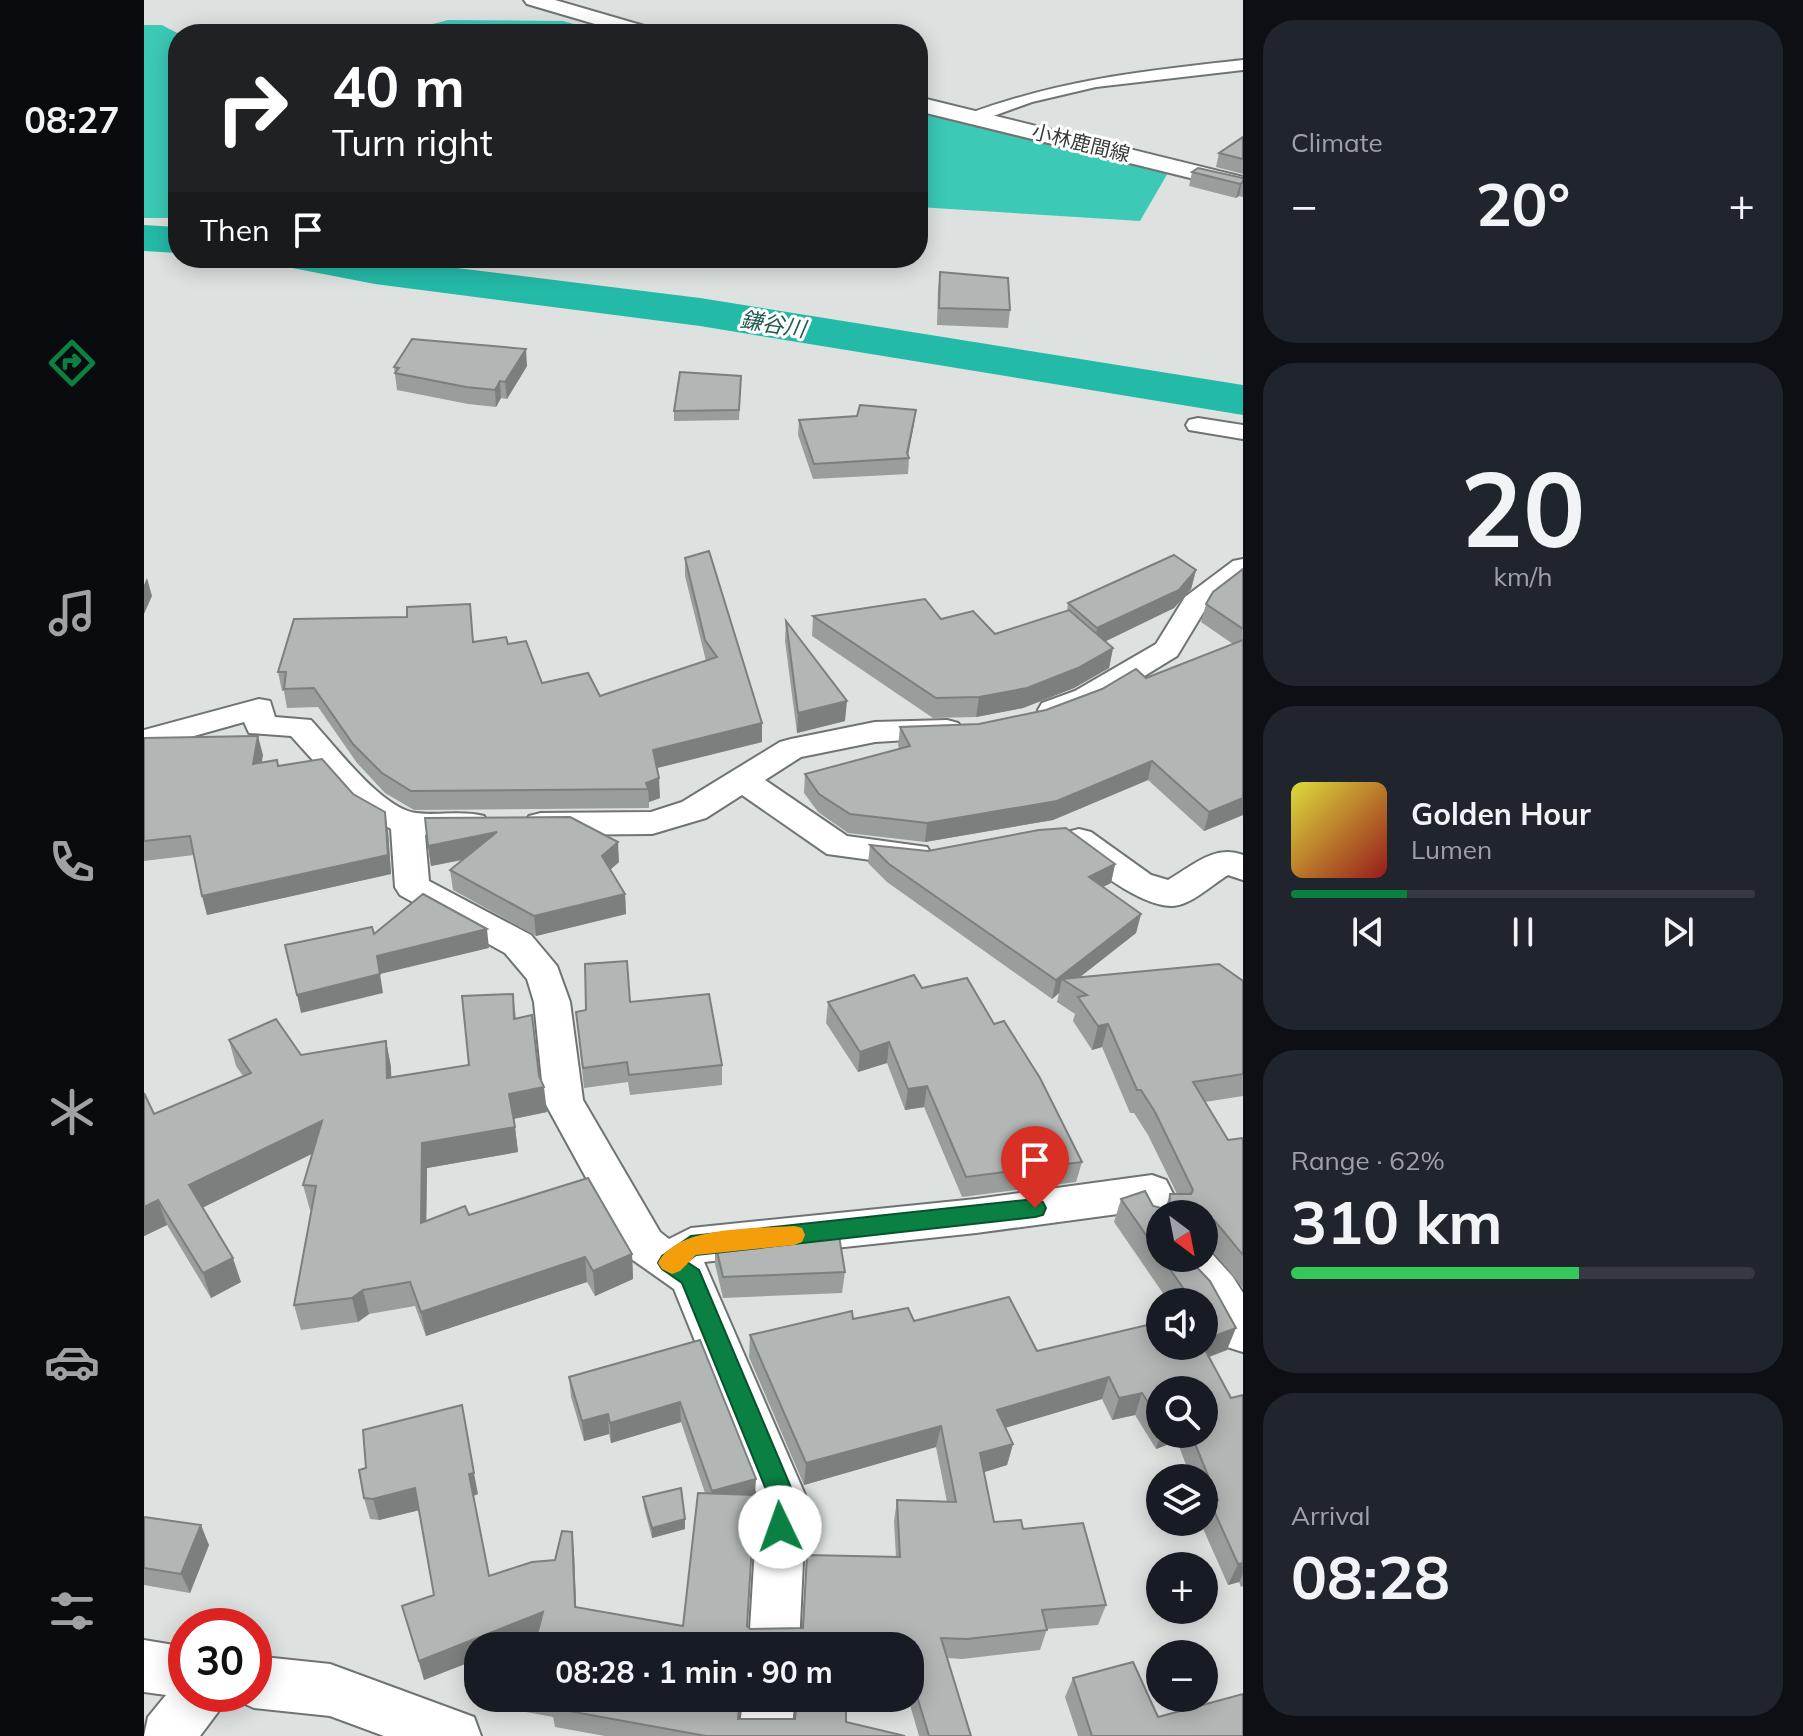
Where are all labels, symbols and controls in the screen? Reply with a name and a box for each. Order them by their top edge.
text: 40 m [332,51,465,121]
icon: right [200,56,304,160]
text: 08:27 [24,97,120,142]
street label: 小林鹿間線 [1030,118,1133,167]
text: Turn right [332,120,493,165]
text: Climate [1291,126,1383,159]
text: 20° [1476,166,1570,241]
text: − [1291,177,1317,232]
text: + [1729,177,1755,232]
icon: arrive [286,208,330,252]
text: Then [200,211,270,249]
water label: 鎌谷川 [738,305,810,343]
icon: directions [44,335,100,391]
text: 20 [1461,442,1585,573]
text: km/h [1494,560,1552,593]
icon: music [44,585,100,641]
text: Golden Hour [1411,795,1591,833]
text: Lumen [1411,833,1492,866]
icon: phone [44,834,100,890]
icon: previous [1346,910,1390,954]
icon: pause [1501,910,1545,954]
icon: next [1656,910,1700,954]
icon: climate [44,1084,100,1140]
pin [1001,1126,1069,1208]
icon: arrive [1013,1138,1057,1182]
text: Range · 62% [1291,1144,1445,1177]
text: 310 km [1291,1184,1503,1259]
north arrow [1146,1200,1218,1272]
map controls [1146,1200,1218,1712]
button: sound [1146,1288,1218,1360]
icon: car [44,1334,100,1390]
button: search [1146,1376,1218,1448]
button: layers [1146,1464,1218,1536]
position arrow [738,1485,822,1569]
text: Arrival [1291,1499,1371,1532]
text: 08:28 [1291,1539,1450,1614]
button: + [1146,1552,1218,1624]
icon: filters [44,1583,100,1639]
speed limit sign: 30 [168,1608,272,1712]
button: − [1146,1640,1218,1712]
text: 08:28 · 1 min · 90 m [555,1653,833,1691]

